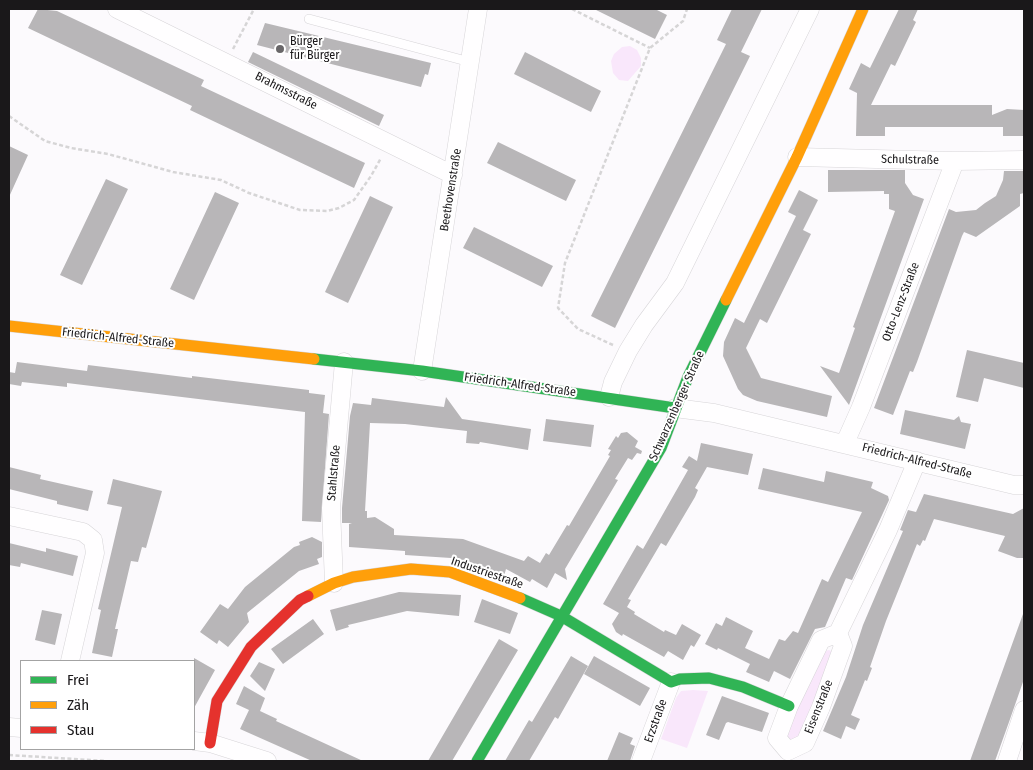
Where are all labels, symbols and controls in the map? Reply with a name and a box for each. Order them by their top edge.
place label: Bürger für Bürger [290,35,339,63]
marker: Bürger für Bürger [274,43,286,55]
street label: Brahmsstraße [252,69,320,113]
street label: Beethovenstraße [437,148,465,232]
street label: Schulstraße [881,152,939,168]
street label: Otto-Lenz-Straße [879,260,923,344]
street label: Friedrich-Alfred-Straße [61,325,175,351]
street label: Schwarzenberger Straße [646,349,708,463]
street label: Friedrich-Alfred-Straße [463,370,577,400]
street label: Friedrich-Alfred-Straße [861,440,973,482]
street label: Stahlstraße [324,444,344,502]
street label: Industriestraße [449,554,525,592]
legend [20,660,195,750]
text: Frei [67,671,89,689]
street label: Eisenstraße [802,678,836,736]
text: Zäh [67,696,89,714]
street label: Erzstraße [641,697,671,745]
text: Stau [67,721,94,739]

